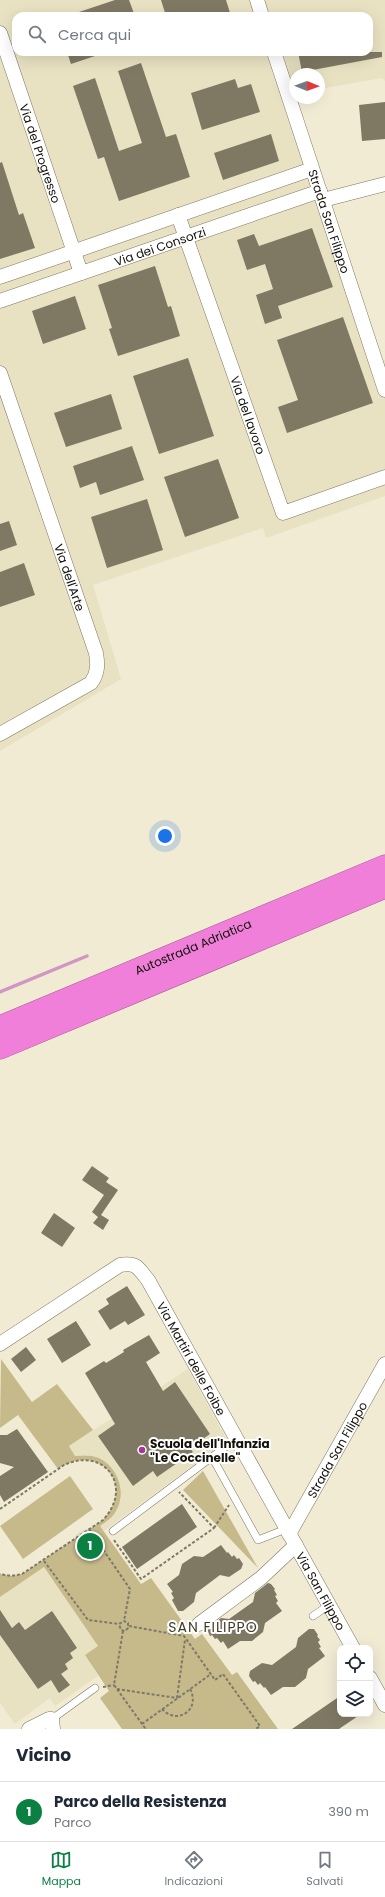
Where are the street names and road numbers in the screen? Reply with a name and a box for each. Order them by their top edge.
street label: Via del Progresso [16,102,65,205]
street label: Strada San Filippo [305,167,355,276]
street label: Via dei Consorzi [112,222,208,270]
street label: Via del lavoro [227,374,270,457]
street label: Via dell'Arte [51,541,89,613]
street label: Autostrada Adriatica [132,914,254,978]
street label: Via Martiri delle Foibe [153,1298,230,1418]
street label: Strada San Filippo [303,1398,371,1501]
street label: Via San Filippo [292,1549,350,1633]

